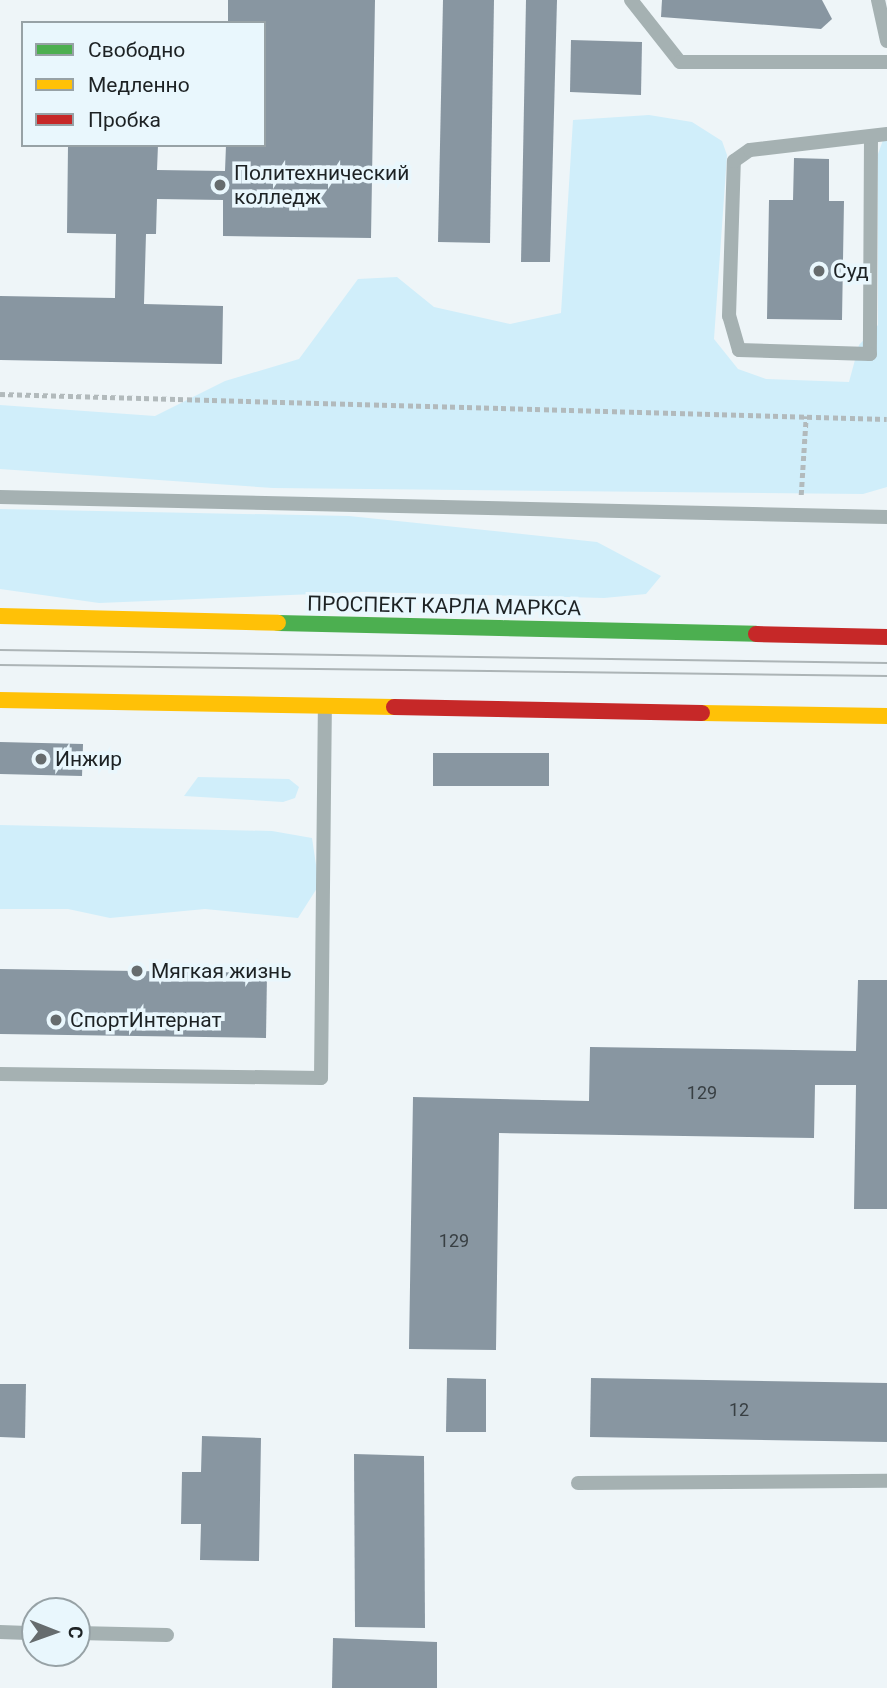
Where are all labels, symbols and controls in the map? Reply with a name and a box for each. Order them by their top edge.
legend [21,21,266,147]
text: Свободно [88,38,185,62]
text: Медленно [88,73,190,97]
text: Пробка [88,108,161,132]
place label: Политехнический колледж [234,160,409,210]
marker: Политехнический колледж [212,177,228,193]
place label: Суд [833,258,869,284]
marker: Суд [811,263,827,279]
street label: ПРОСПЕКТ КАРЛА МАРКСА [307,591,581,621]
place label: Инжир [55,746,122,772]
marker: Инжир [33,751,49,767]
place label: Мягкая жизнь [151,958,292,984]
marker: Мягкая жизнь [129,963,145,979]
place label: СпортИнтернат [70,1007,222,1033]
marker: СпортИнтернат [48,1012,64,1028]
house number: 129 [687,1082,717,1104]
house number: 129 [439,1230,469,1252]
house number: 12 [729,1399,749,1421]
north arrow [21,1597,91,1667]
text: С [64,1626,87,1639]

